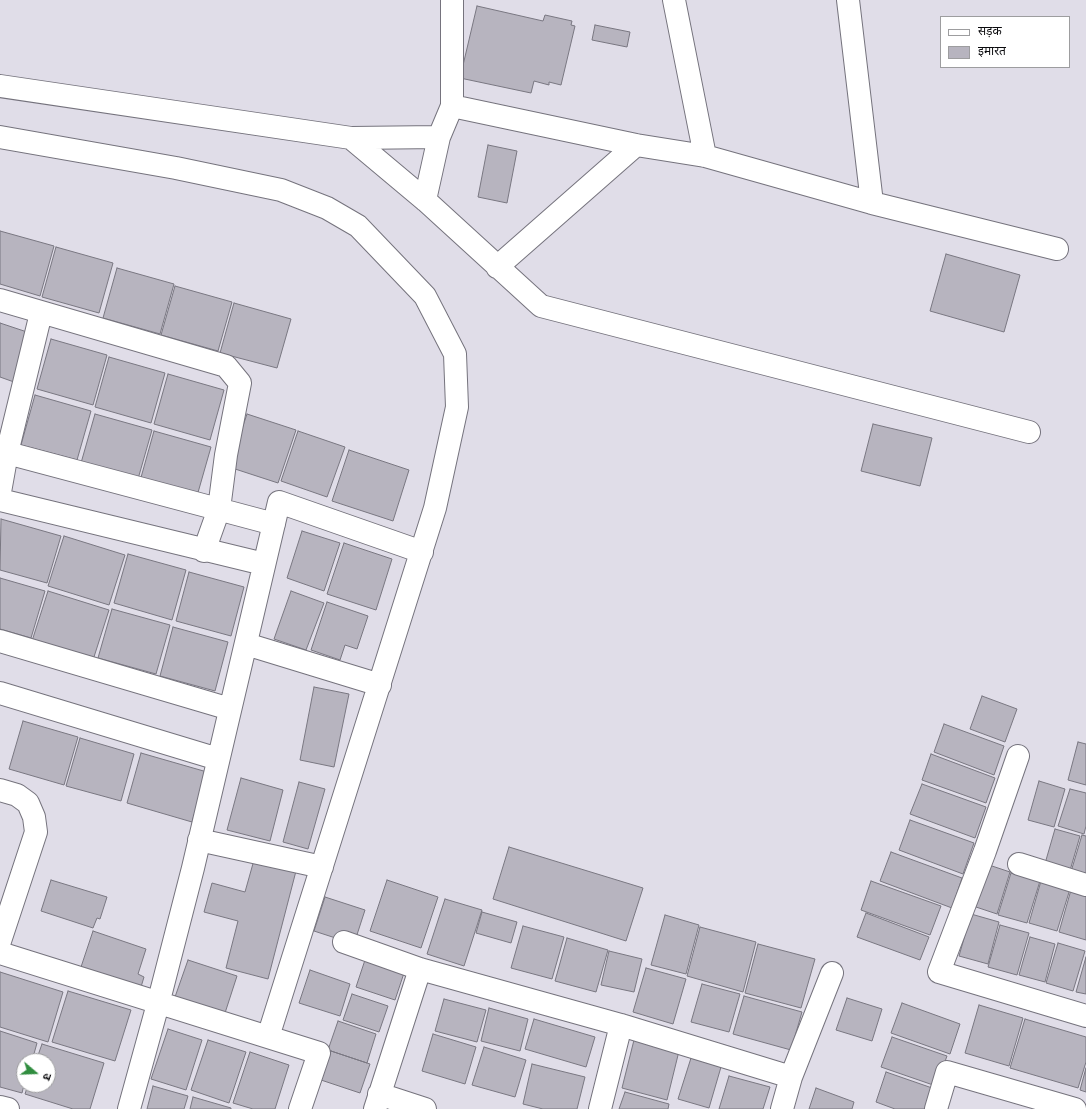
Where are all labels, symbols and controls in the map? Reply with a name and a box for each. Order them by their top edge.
legend [940,16,1070,68]
text: सड़क [978,24,1002,39]
text: इमारत [978,44,1006,59]
north arrow [16,1053,56,1093]
text: उ [40,1072,54,1082]

